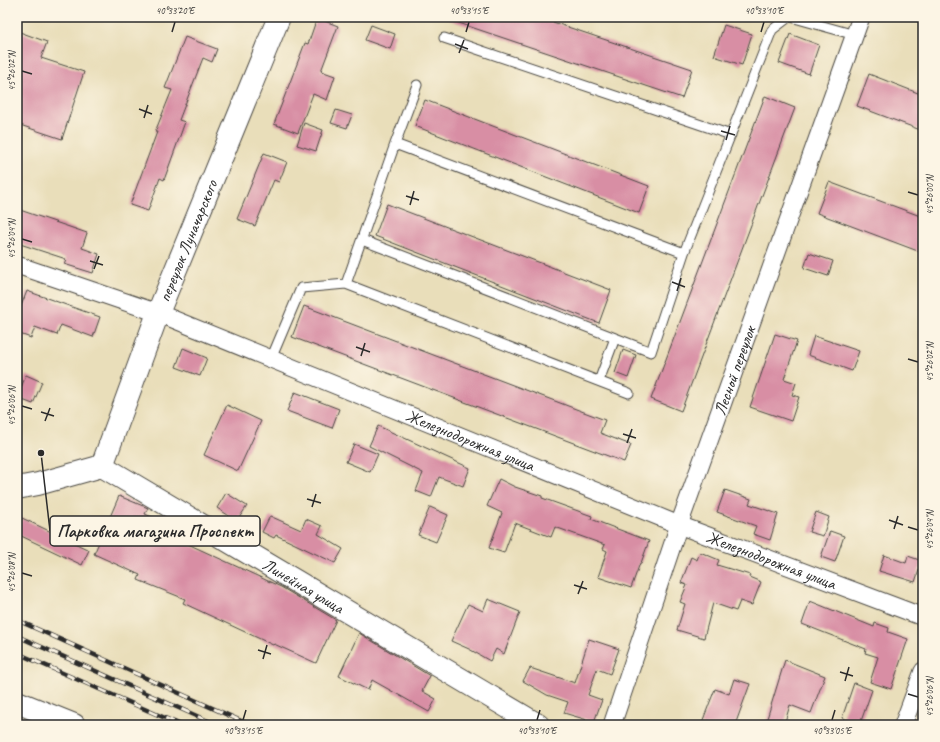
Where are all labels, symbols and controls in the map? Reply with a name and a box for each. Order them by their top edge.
text: 40°33'20"E [156,4,196,17]
text: 40°33'15"E [450,4,490,17]
text: 40°33'10"E [745,4,785,17]
text: 45°26'02"N [5,49,18,91]
text: 45°26'00"N [923,173,936,215]
street label: переулок Луначарского [154,176,223,305]
text: 45°26'04"N [5,217,18,259]
street label: Лесной переулок [709,322,761,418]
text: 45°26'02"N [923,340,936,382]
text: 45°26'06"N [5,384,18,426]
street label: Железнодорожная улица [403,405,539,477]
text: 45°26'04"N [923,508,936,550]
callout: Парковка магазина Проспект [50,516,260,546]
text: Парковка магазина Проспект [57,520,254,543]
street label: Железнодорожная улица [703,526,840,595]
text: 45°26'08"N [5,551,18,593]
street label: Линейная улица [259,554,349,619]
text: 45°26'06"N [923,675,936,717]
text: 40°33'15"E [224,724,264,737]
text: 40°33'10"E [518,724,558,737]
text: 40°33'05"E [813,724,853,737]

